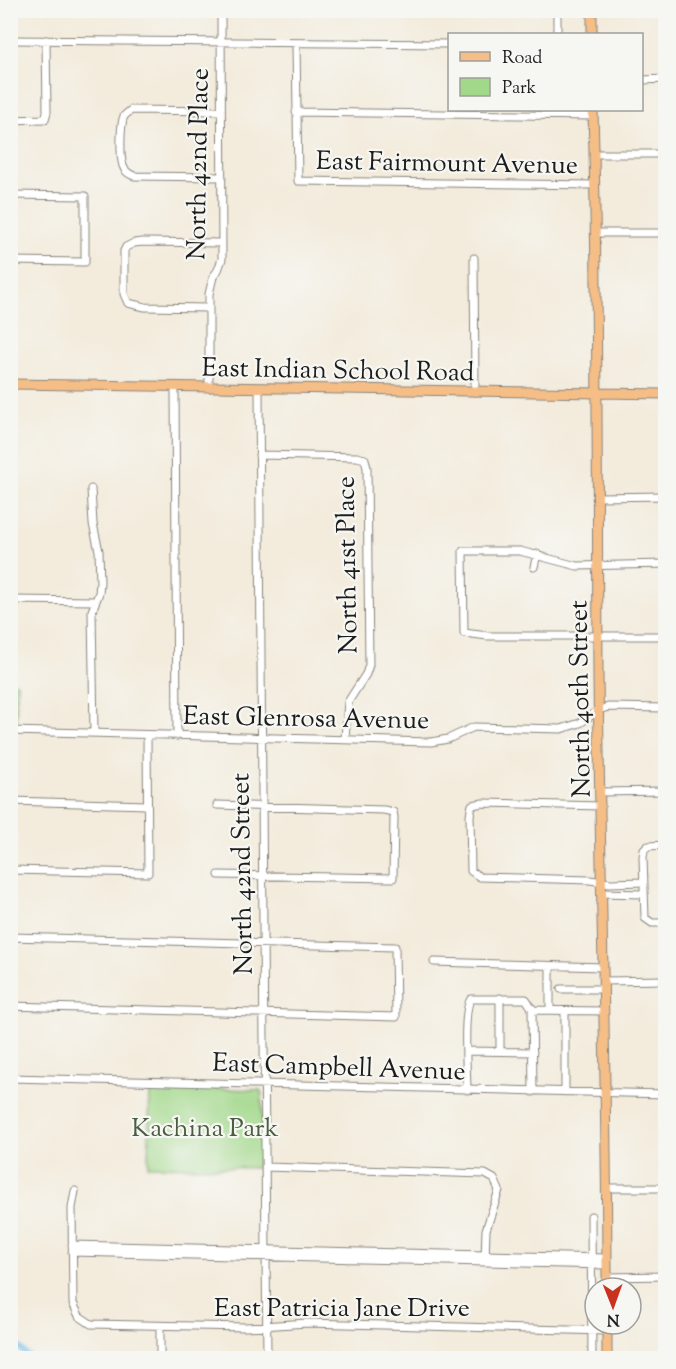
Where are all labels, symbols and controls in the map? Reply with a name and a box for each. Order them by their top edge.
legend [448,33,643,111]
text: Road [502,46,542,72]
street label: North 42nd Place [179,68,220,260]
text: Park [502,76,537,102]
street label: East Fairmount Avenue [316,144,578,185]
street label: East Indian School Road [201,351,475,392]
street label: North 41st Place [328,476,369,654]
street label: North 40th Street [561,600,602,798]
street label: East Glenrosa Avenue [182,699,429,740]
street label: North 42nd Street [223,773,264,975]
street label: East Campbell Avenue [212,1046,466,1091]
park label: Kachina Park [131,1111,279,1148]
north arrow [583,1276,643,1336]
street label: East Patricia Jane Drive [214,1291,470,1328]
text: N [606,1307,620,1330]

